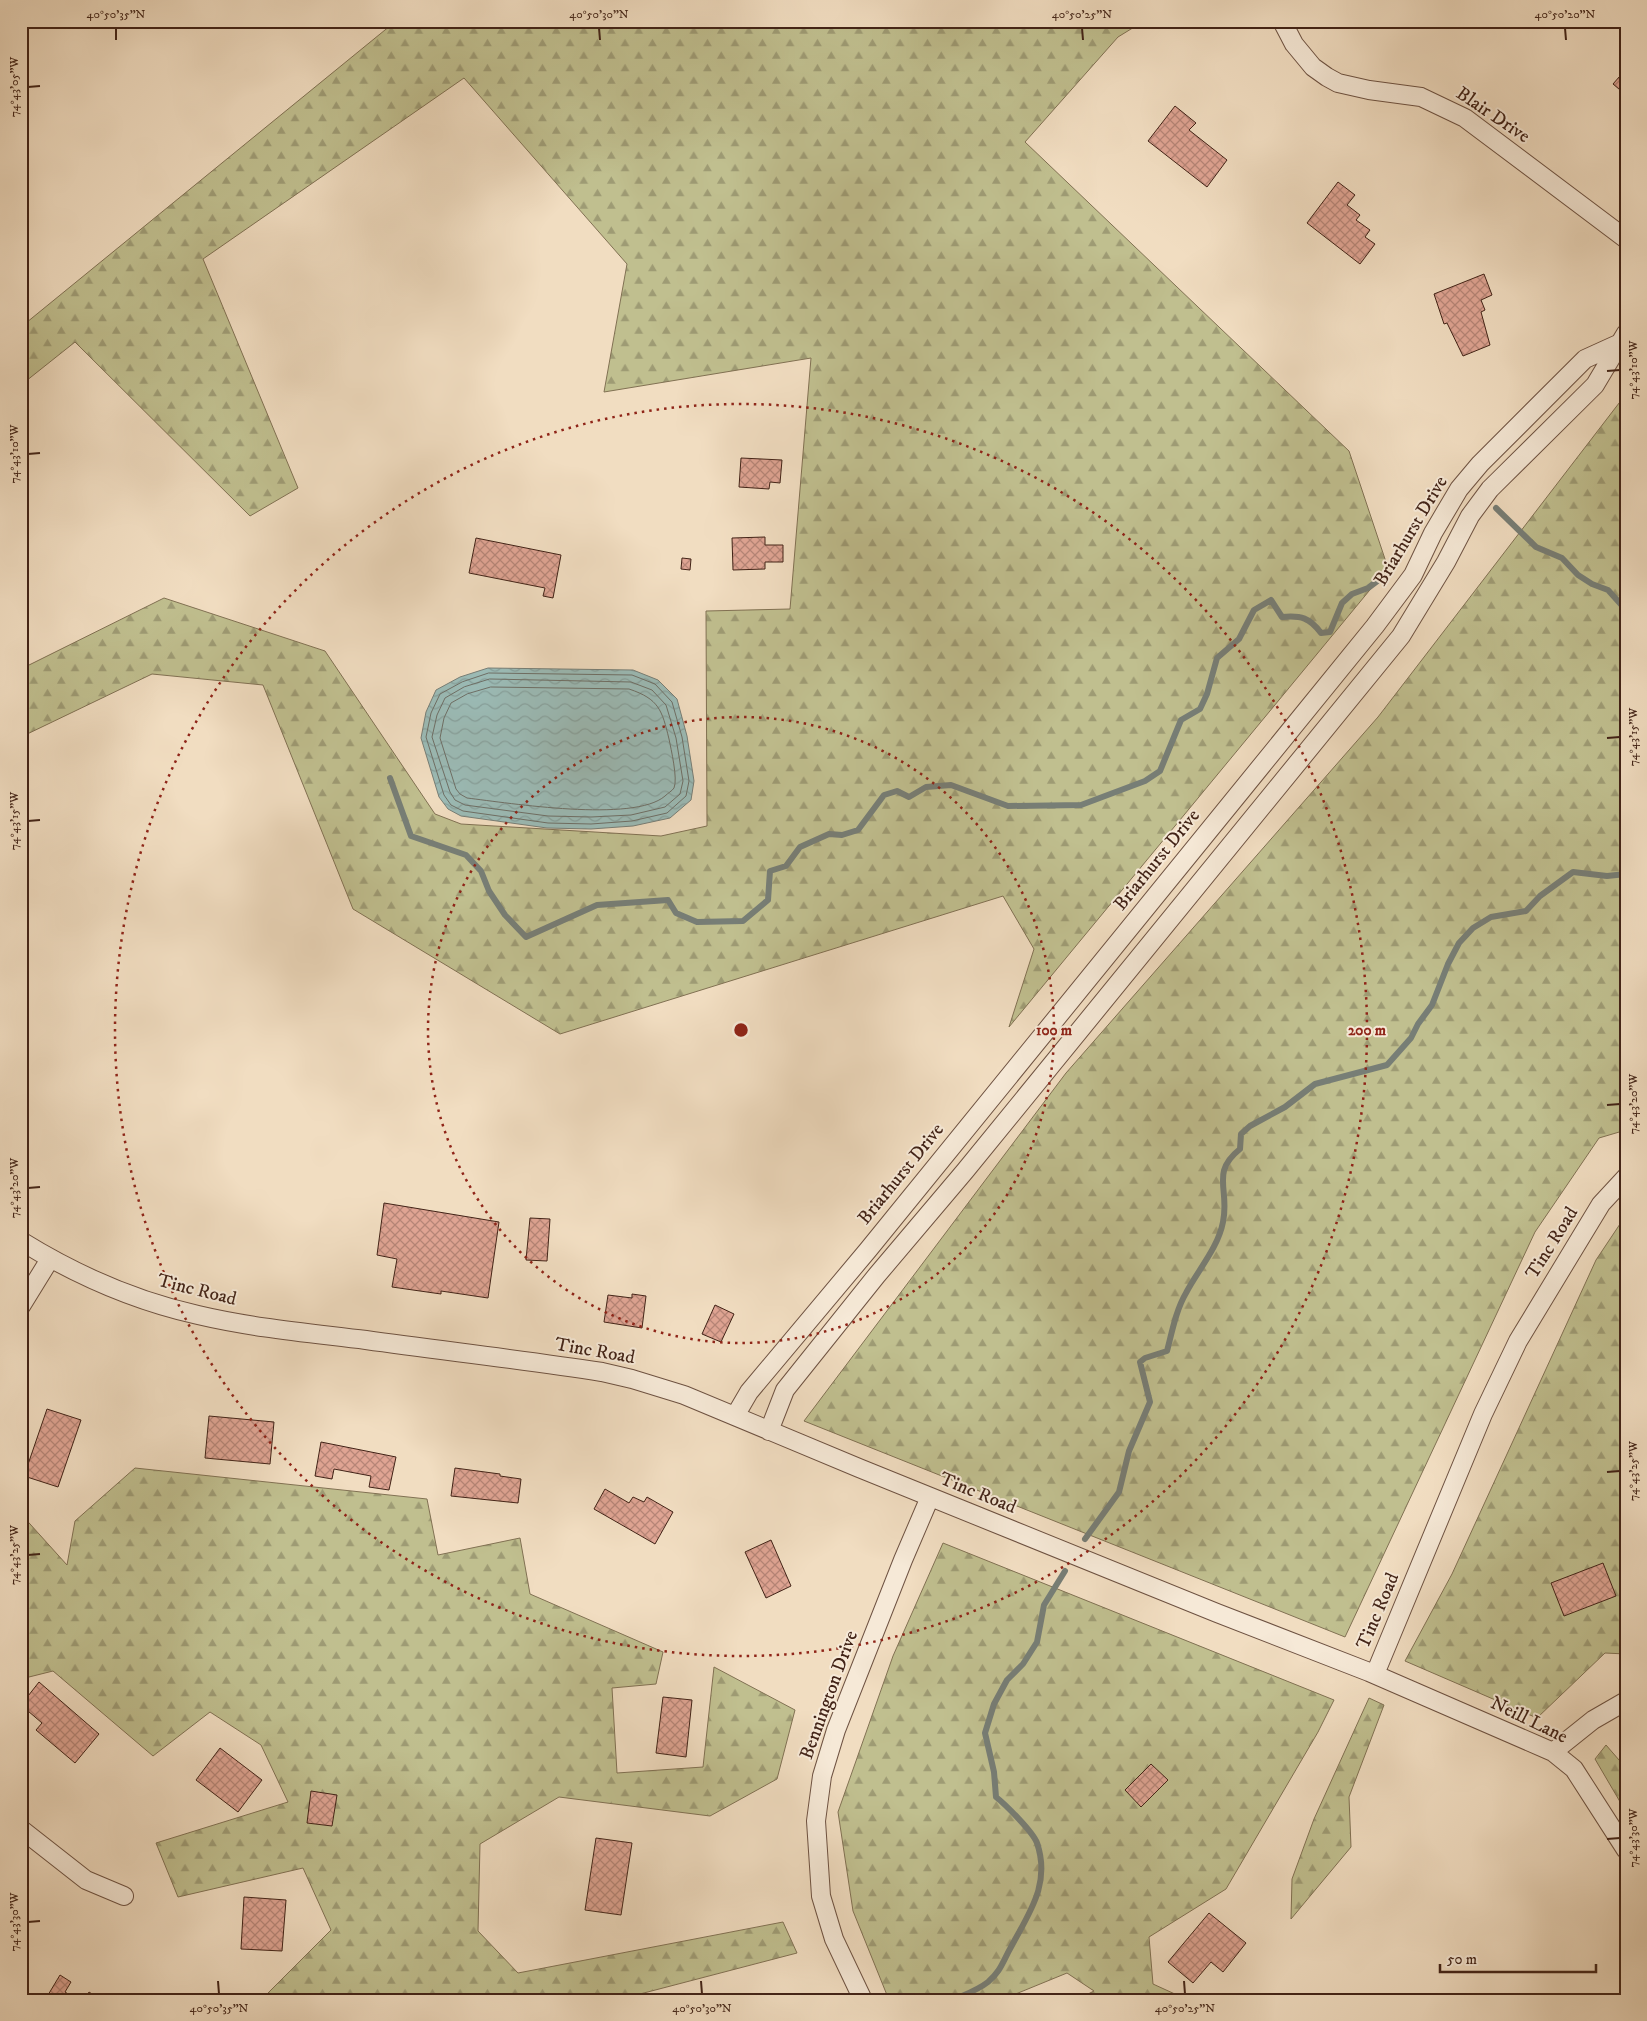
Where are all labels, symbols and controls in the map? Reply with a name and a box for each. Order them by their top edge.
text: 40°50'35"N [87,7,146,22]
text: 40°50'30"N [569,7,629,22]
text: 40°50'25"N [1052,7,1112,22]
text: 40°50'20"N [1535,7,1596,22]
text: 74°43'05"W [7,56,22,117]
street label: Blair Drive [1452,82,1534,148]
text: 74°43'10"W [1626,339,1641,400]
text: 74°43'10"W [7,423,22,484]
street label: Briarhurst Drive [1369,472,1453,590]
text: 74°43'15"W [1626,707,1641,766]
text: 74°43'15"W [7,791,22,850]
street label: Briarhurst Drive [1109,805,1205,915]
centre of rings [732,1021,750,1039]
text: 100 m [1036,1021,1073,1040]
text: 200 m [1348,1021,1387,1040]
text: 74°43'20"W [1626,1073,1641,1134]
street label: Briarhurst Drive [853,1119,949,1229]
text: 74°43'20"W [7,1157,22,1218]
street label: Tinc Road [1521,1202,1583,1283]
street label: Tinc Road [155,1269,239,1311]
street label: Tinc Road [553,1333,637,1369]
text: 74°43'25"W [1626,1440,1641,1501]
street label: Tinc Road [936,1467,1020,1519]
text: 74°43'25"W [7,1524,22,1585]
street label: Tinc Road [1352,1569,1405,1653]
street label: Bennington Drive [795,1627,863,1763]
street label: Neill Lane [1487,1691,1571,1749]
text: 74°43'30"W [1626,1807,1641,1868]
text: 74°43'30"W [7,1891,22,1952]
scale bar [1440,1941,1596,1973]
text: 50 m [1447,1950,1477,1969]
text: 40°50'35"N [190,2001,249,2016]
text: 40°50'30"N [672,2001,732,2016]
text: 40°50'25"N [1155,2001,1215,2016]

